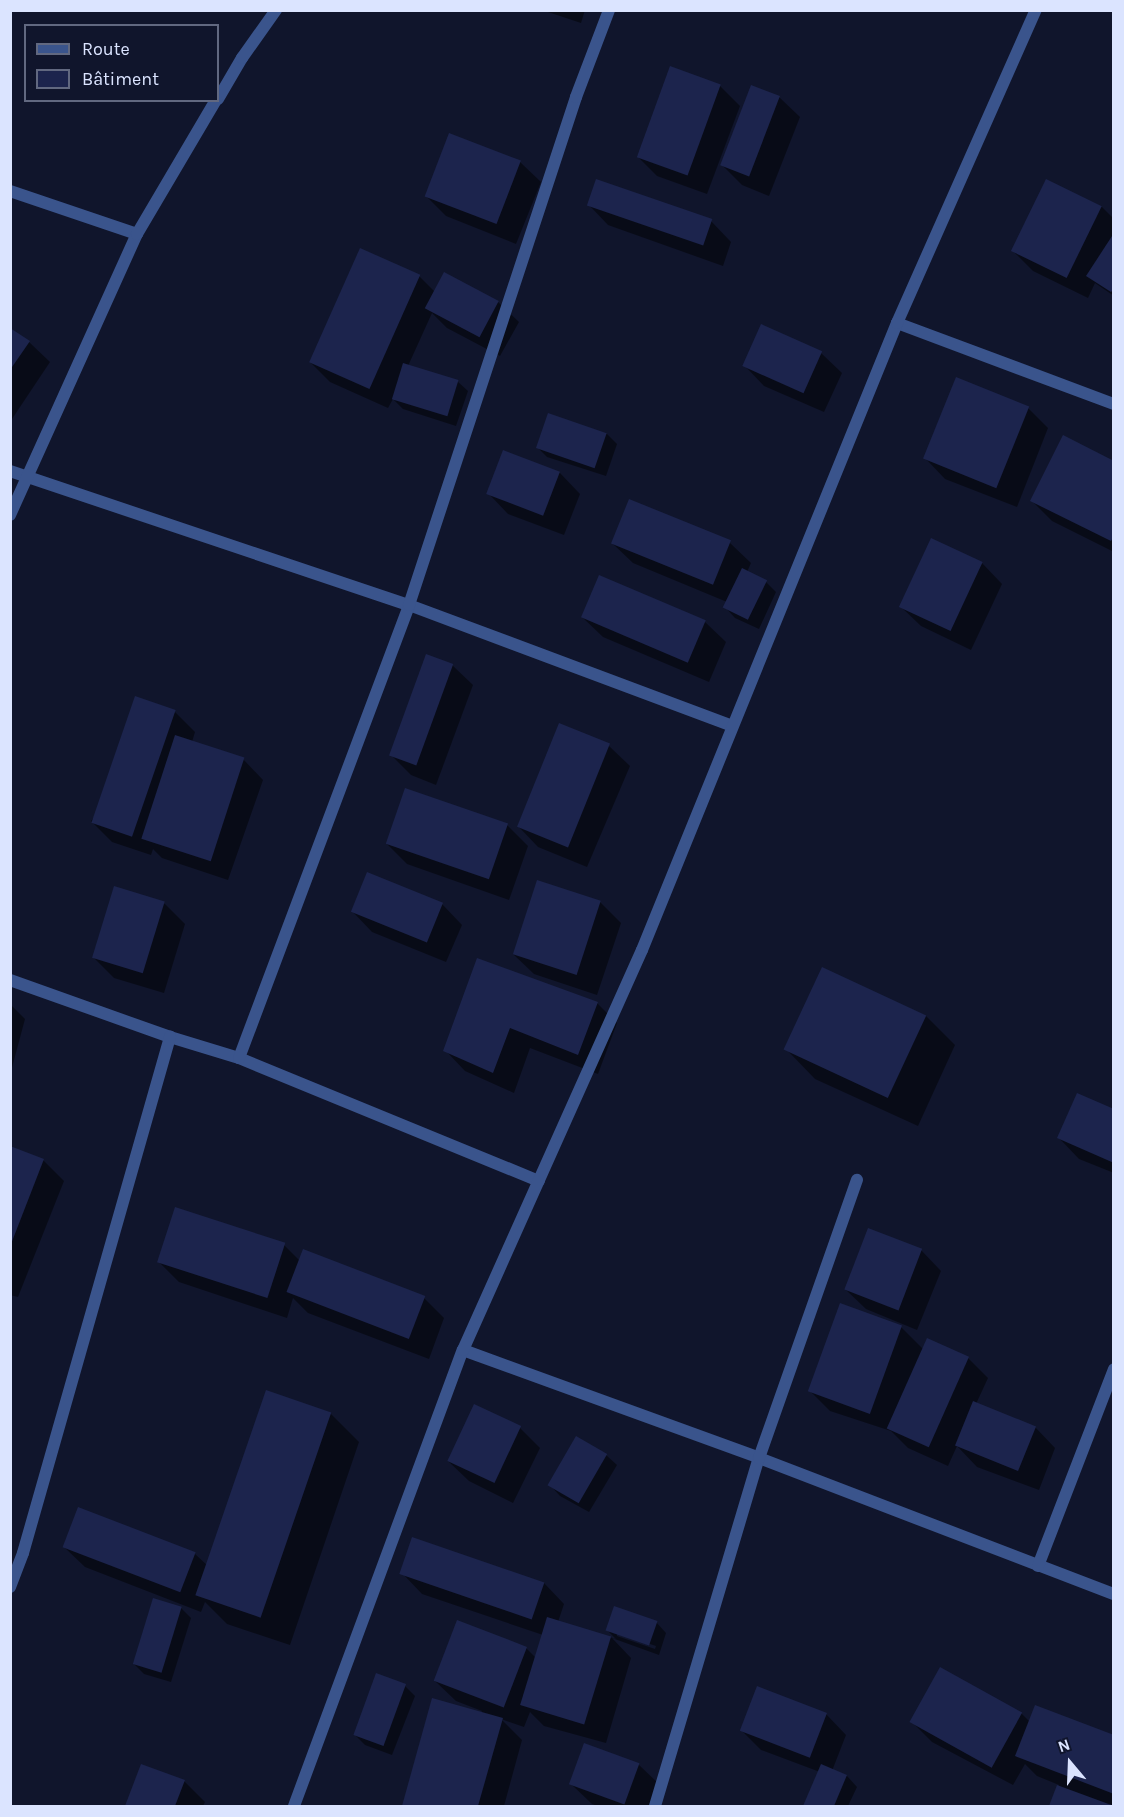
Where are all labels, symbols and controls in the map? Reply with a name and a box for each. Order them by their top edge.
legend [24,24,219,102]
text: Route [82,38,130,60]
text: Bâtiment [82,68,159,90]
north arrow [1040,1733,1100,1793]
text: N [1055,1735,1072,1756]

